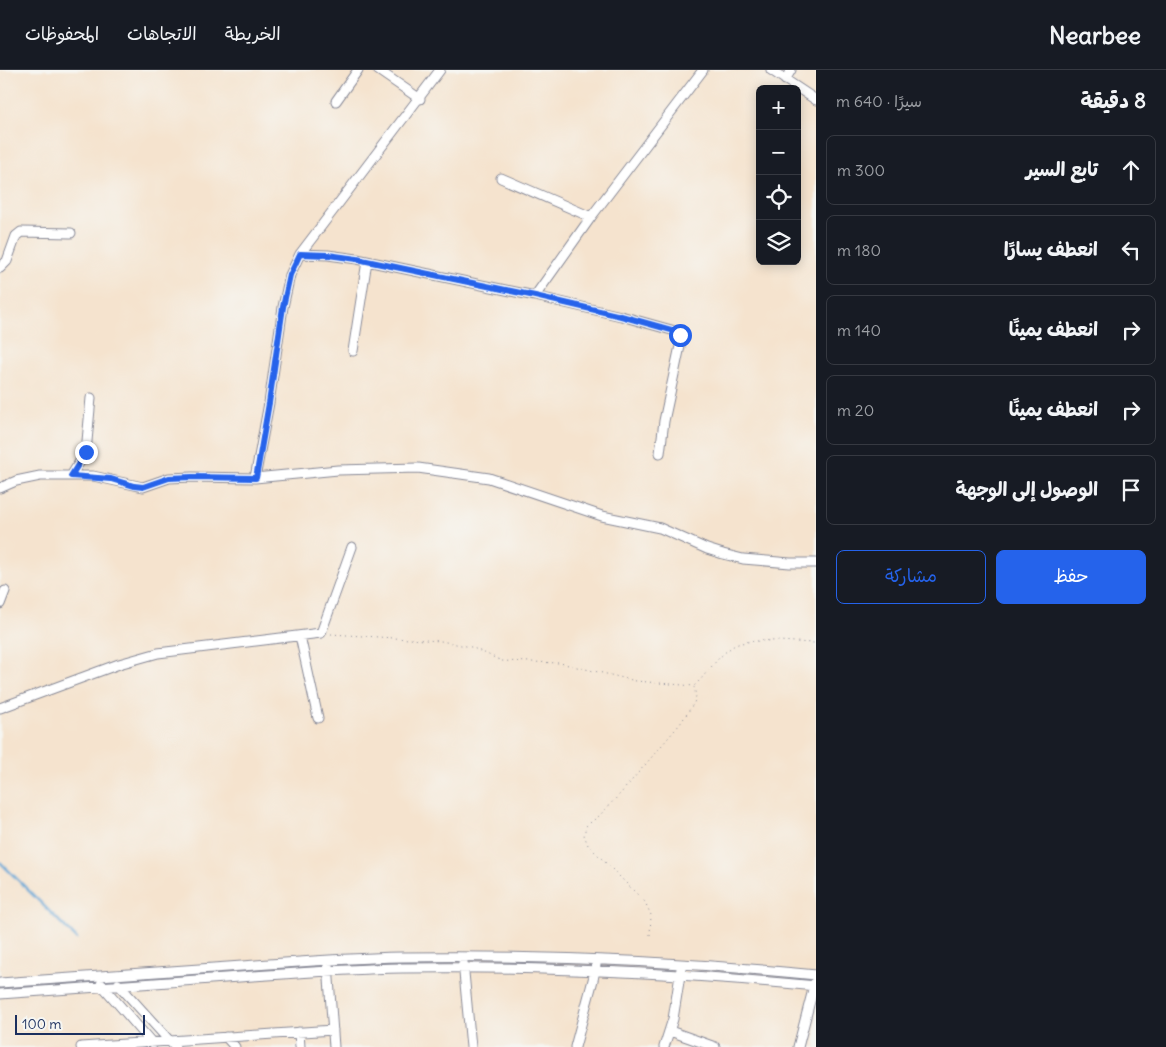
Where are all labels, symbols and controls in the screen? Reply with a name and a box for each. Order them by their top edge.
text: Nearbee [1049,20,1141,50]
text: المحفوظات [25,22,99,45]
text: الاتجاهات [127,22,197,45]
text: الخريطة [225,22,281,45]
map controls [756,85,801,265]
button: + [756,85,801,130]
text: 8 دقيقة [1080,87,1146,114]
text: سيرًا · 640 m [836,91,922,111]
button: − [756,130,801,175]
icon: ahead [1117,156,1145,184]
text: تابع السير [1026,157,1098,181]
text: 300 m [837,160,885,180]
button: locate [756,175,801,220]
button: layers [756,220,801,265]
icon: left [1117,236,1145,264]
text: انعطف يسارًا [1004,237,1098,261]
text: 180 m [837,240,881,260]
icon: right [1117,316,1145,344]
text: انعطف يمينًا [1009,317,1098,341]
text: 140 m [837,320,881,340]
route start [669,324,692,347]
icon: right [1117,396,1145,424]
text: انعطف يمينًا [1009,397,1098,421]
text: 20 m [837,400,874,420]
route end [75,441,98,464]
icon: arrive [1117,476,1145,504]
text: الوصول إلى الوجهة [955,477,1098,501]
button: مشاركة [836,550,986,604]
button: حفظ [996,550,1146,604]
scale bar [15,1012,145,1035]
text: 100 m [22,1015,62,1033]

